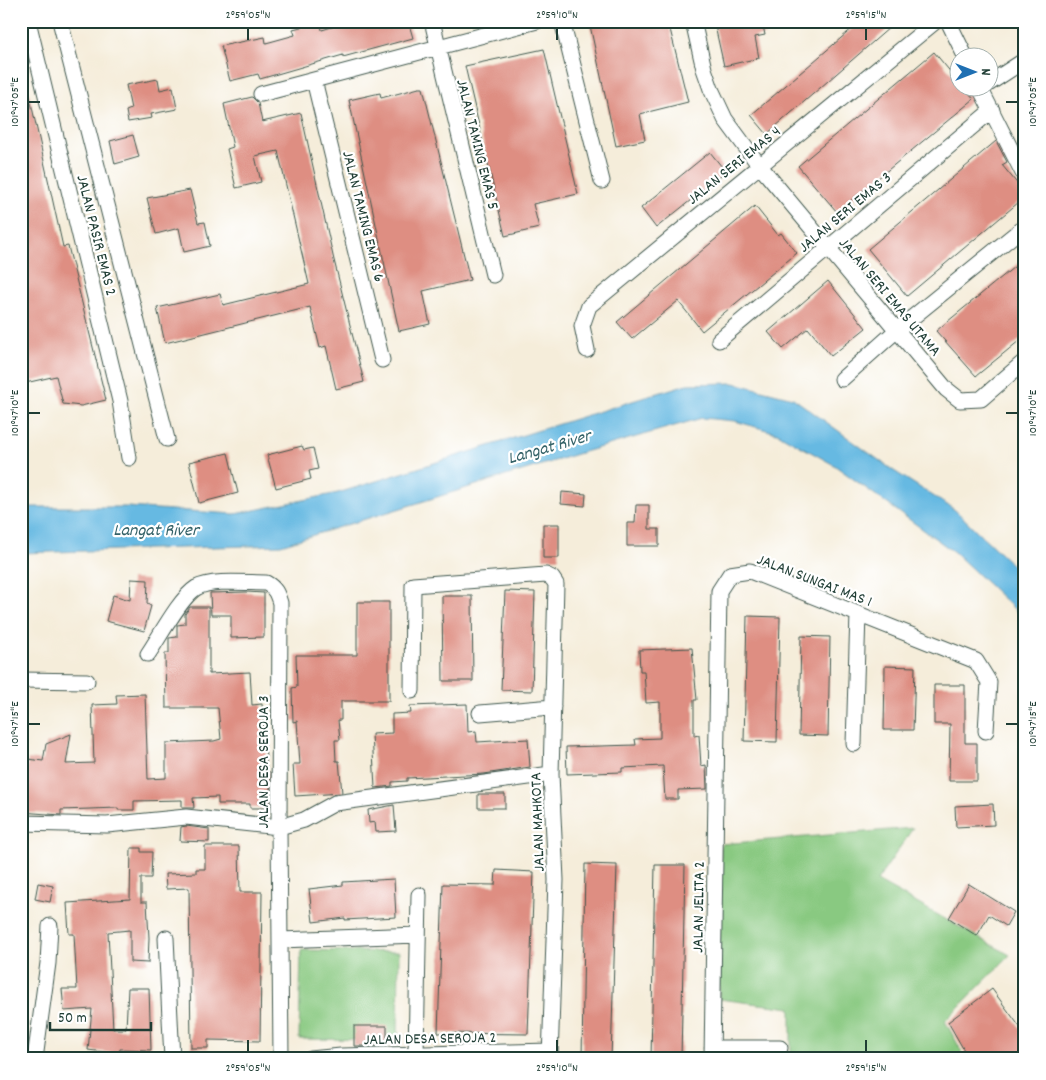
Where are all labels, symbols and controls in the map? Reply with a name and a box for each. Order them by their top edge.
text: 2°59'05"N [226,7,270,24]
text: 2°59'10"N [536,7,578,24]
text: 2°59'15"N [846,7,887,24]
north arrow [948,48,998,98]
text: N [975,69,995,76]
text: 101°47'05"E [7,77,24,127]
street label: JALAN TAMING EMAS 5 [449,77,504,212]
text: 101°47'05"E [1025,77,1042,127]
street label: JALAN SERI EMAS 4 [683,121,786,211]
street label: JALAN TAMING EMAS 6 [335,149,390,285]
street label: JALAN SERI EMAS 3 [794,167,897,259]
street label: JALAN PASIR EMAS 2 [69,173,122,299]
street label: JALAN SERI EMAS UTAMA [832,233,946,362]
text: 101°47'10"E [7,389,24,436]
text: 101°47'10"E [1025,389,1042,436]
water label: Langat River [505,424,596,472]
water label: Langat River [113,519,201,544]
street label: JALAN SUNGAI MAS 1 [753,549,875,614]
street label: JALAN DESA SEROJA 3 [253,695,276,829]
text: 101°47'15"E [7,701,24,747]
text: 101°47'15"E [1025,701,1042,747]
street label: JALAN MAHKOTA [525,772,552,872]
street label: JALAN JELITA 2 [687,861,712,953]
scale bar [50,1000,151,1032]
text: 50 m [58,1008,87,1030]
street label: JALAN DESA SEROJA 2 [363,1027,497,1052]
text: 2°59'05"N [226,1060,270,1077]
text: 2°59'10"N [536,1060,578,1077]
text: 2°59'15"N [846,1060,887,1077]

